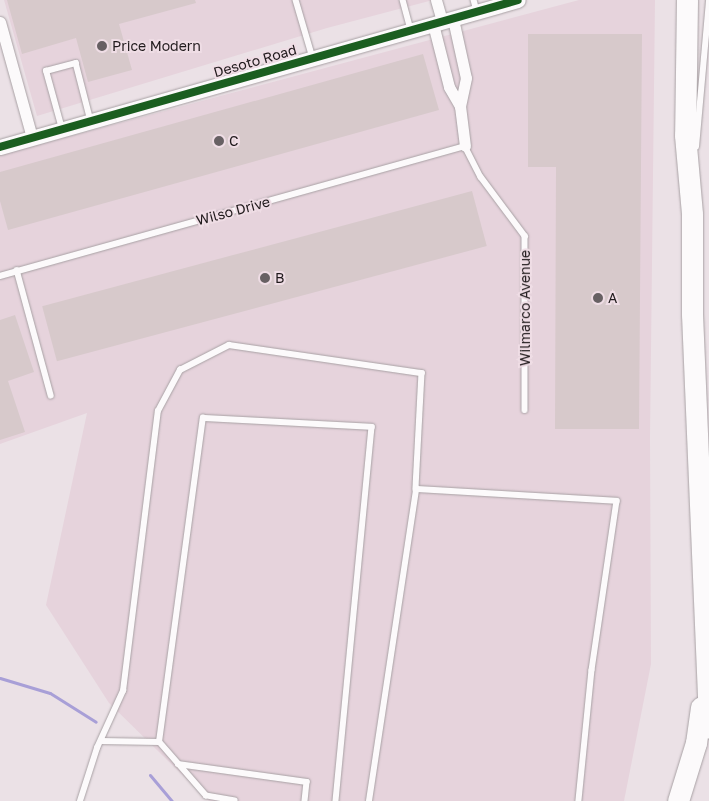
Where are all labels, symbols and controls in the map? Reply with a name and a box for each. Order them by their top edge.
place label: Price Modern [112,38,201,54]
marker: Price Modern [96,40,108,52]
street label: Desoto Road [212,41,298,81]
place label: C [229,133,239,149]
marker: C [213,135,225,147]
street label: Wilso Drive [194,193,272,229]
street label: Wilmarco Avenue [517,250,533,366]
place label: B [275,270,284,286]
marker: B [259,272,271,284]
place label: A [608,290,617,306]
marker: A [592,292,604,304]

